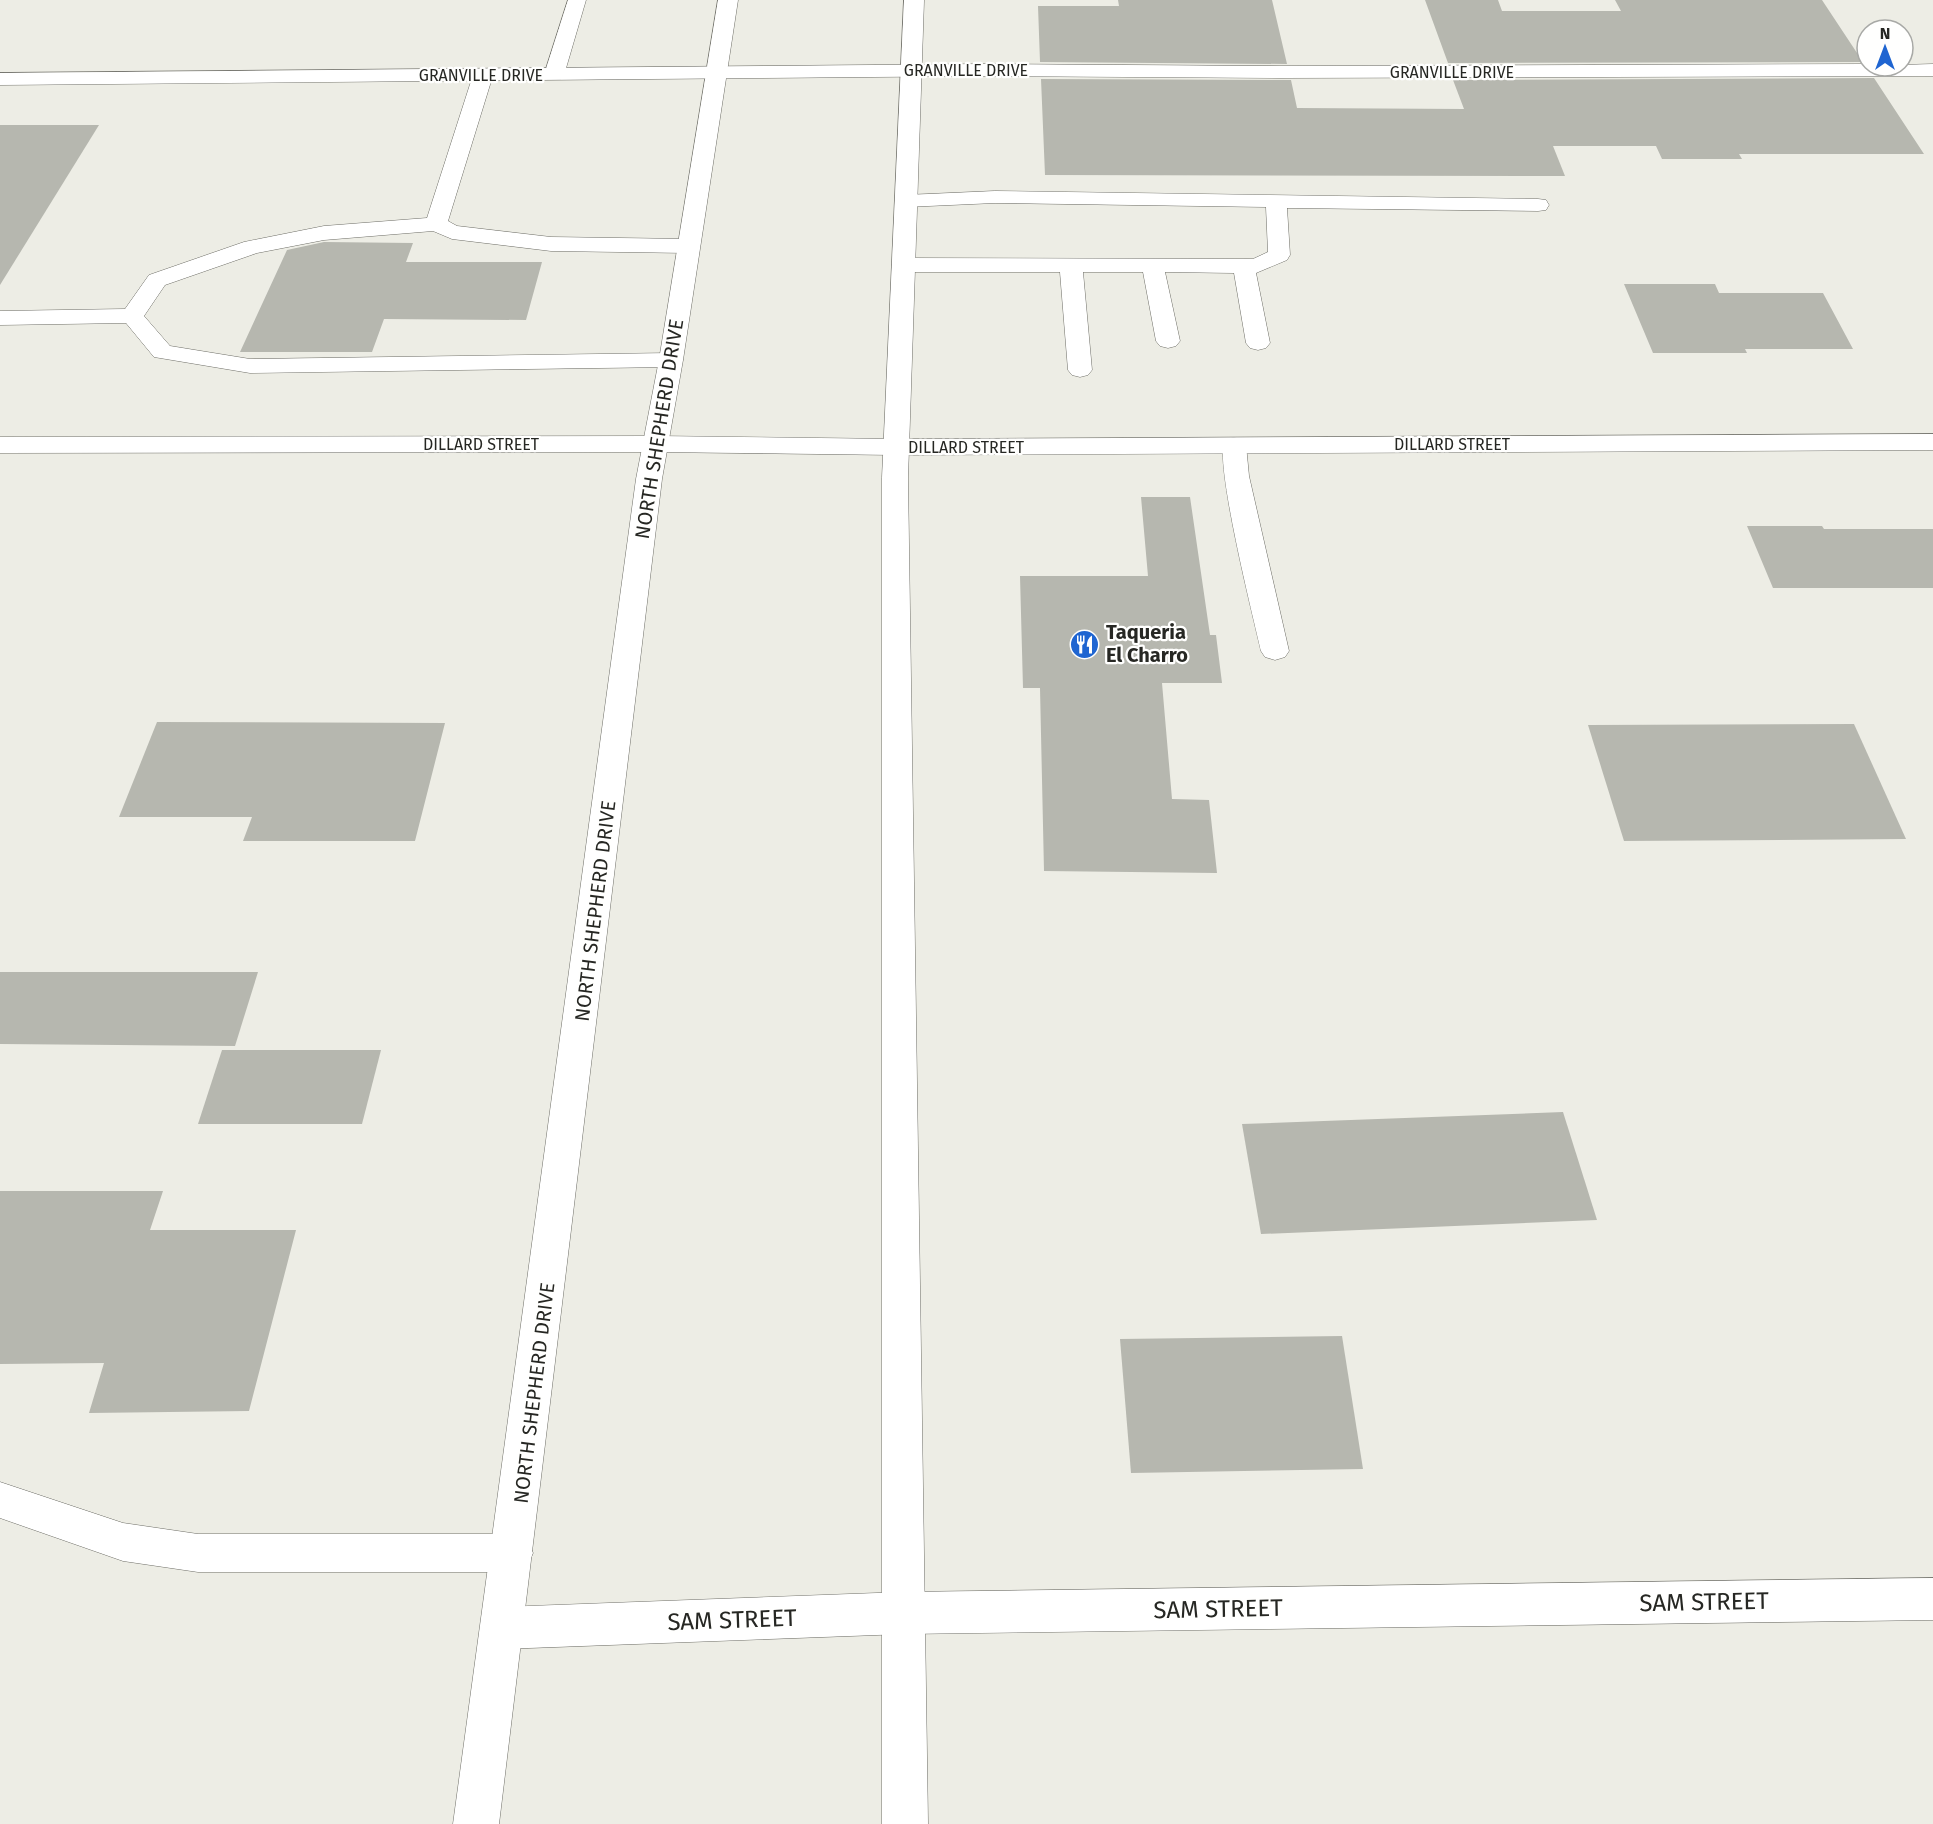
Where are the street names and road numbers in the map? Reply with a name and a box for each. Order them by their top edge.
street label: GRANVILLE DRIVE [904,61,1028,80]
street label: GRANVILLE DRIVE [1390,63,1514,82]
street label: GRANVILLE DRIVE [419,66,543,85]
street label: NORTH SHEPHERD DRIVE [630,317,688,541]
street label: DILLARD STREET [423,435,540,454]
street label: DILLARD STREET [1394,435,1511,454]
street label: DILLARD STREET [908,438,1025,457]
street label: NORTH SHEPHERD DRIVE [570,799,620,1023]
street label: NORTH SHEPHERD DRIVE [509,1281,559,1505]
street label: SAM STREET [1639,1587,1769,1617]
street label: SAM STREET [1153,1594,1283,1624]
street label: SAM STREET [667,1604,798,1636]

